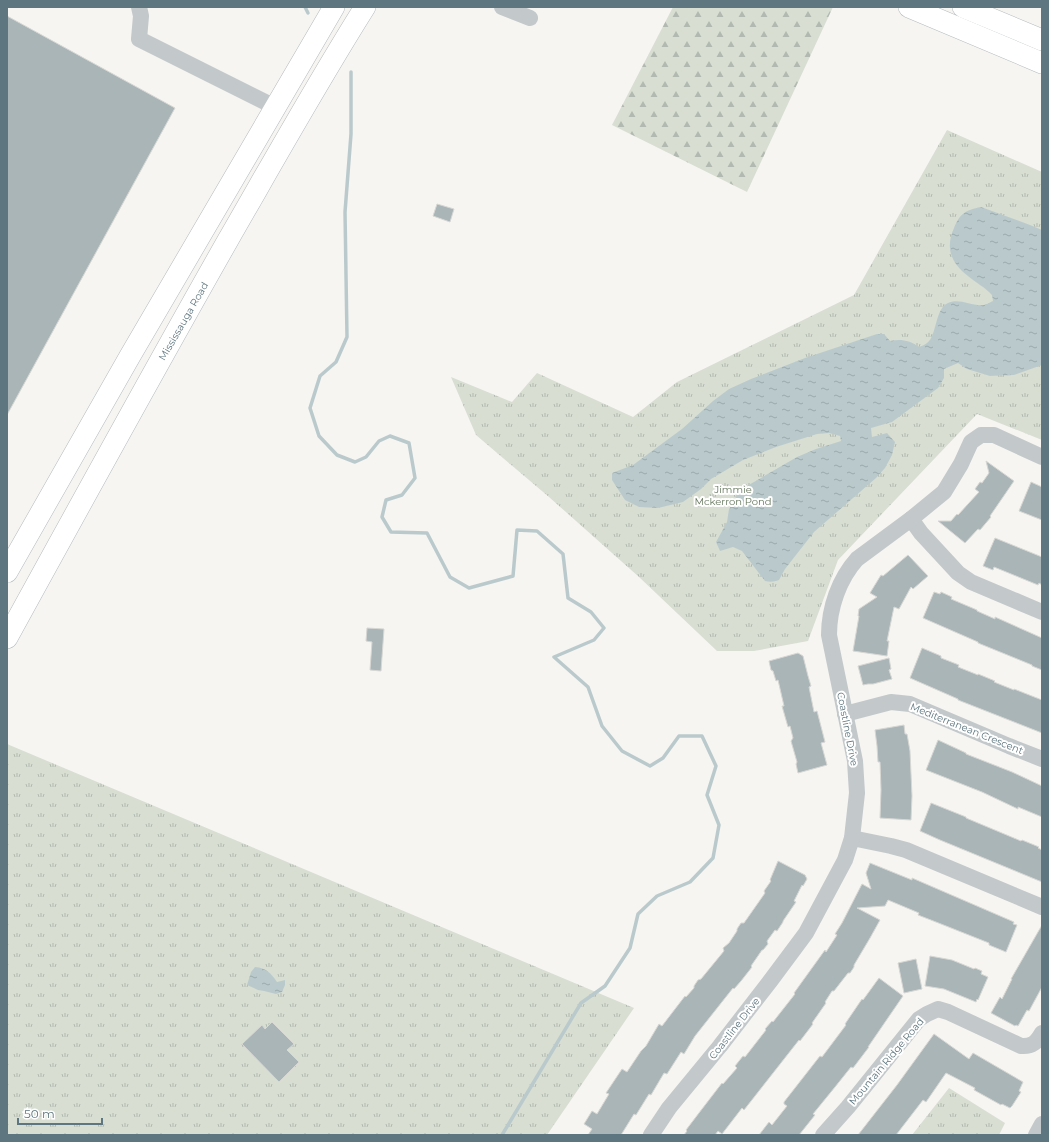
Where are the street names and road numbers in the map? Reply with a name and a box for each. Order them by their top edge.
street label: Mississauga Road [156,280,211,363]
street label: Coastline Drive [834,691,861,767]
street label: Mediterranean Crescent [908,700,1025,757]
street label: Coastline Drive [706,995,763,1062]
street label: Mountain Ridge Road [846,1015,927,1107]

